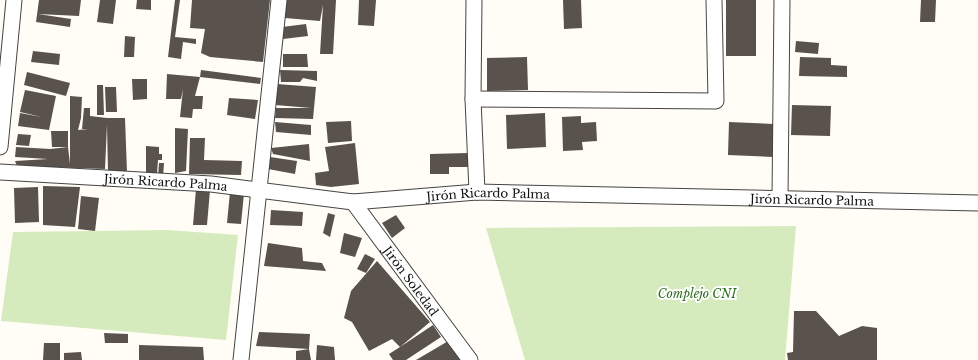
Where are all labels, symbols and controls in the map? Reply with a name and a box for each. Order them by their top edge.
street label: Jirón Ricardo Palma [102,170,229,194]
street label: Jirón Ricardo Palma [424,184,551,204]
street label: Jirón Ricardo Palma [748,190,874,208]
street label: Jirón Soledad [379,241,442,319]
park label: Complejo CNI [658,286,737,301]

